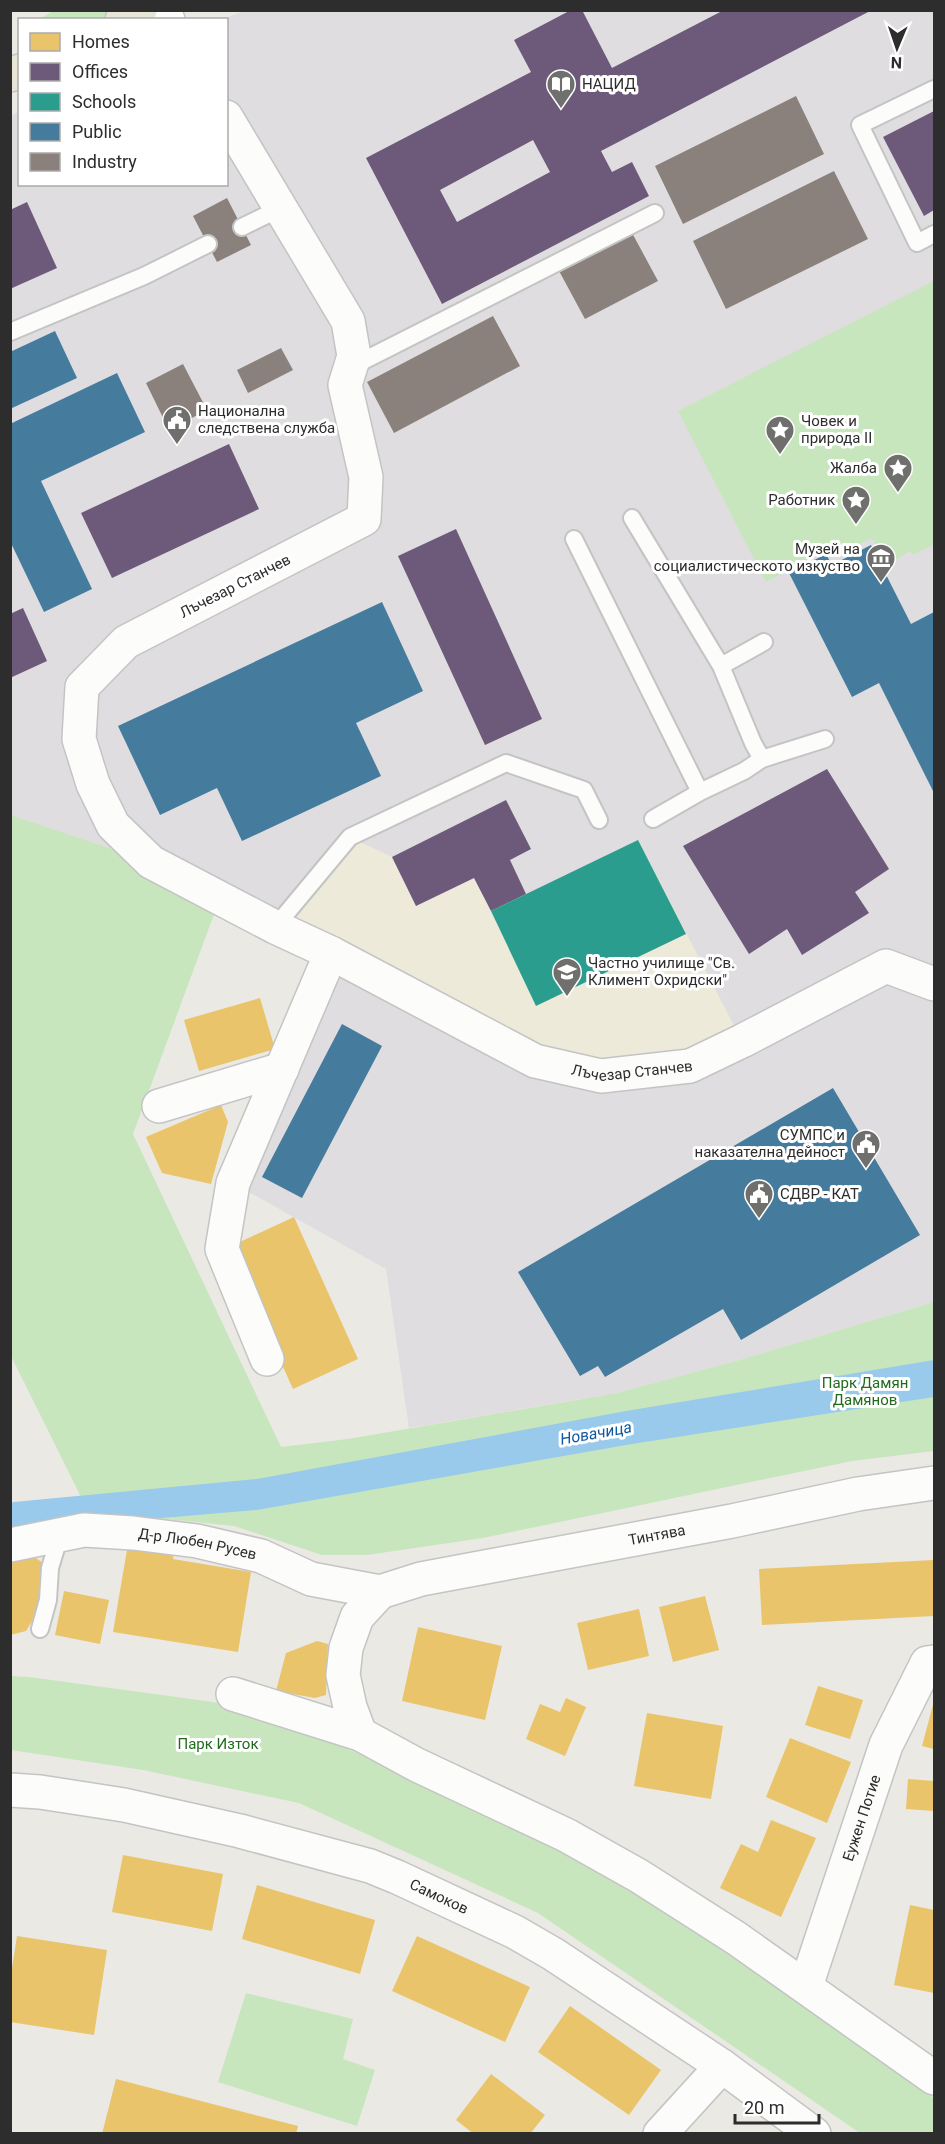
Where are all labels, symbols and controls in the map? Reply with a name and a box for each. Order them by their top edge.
legend [18,18,228,186]
north arrow [867,18,927,78]
text: Homes [72,31,130,52]
text: N [891,53,902,72]
text: Offices [72,61,128,82]
library icon: НАЦИД [545,68,577,110]
place label: НАЦИД [582,75,636,93]
text: Schools [72,91,136,112]
text: Public [72,121,122,142]
text: Industry [72,151,137,172]
place label: Национална следствена служба [198,402,335,437]
public building icon: Национална следствена служба [161,404,193,446]
place label: Човек и природа II [801,412,872,447]
place icon: Човек и природа II [764,414,796,456]
place icon: Жалба [882,452,914,494]
place label: Жалба [830,459,877,477]
place icon: Работник [840,484,872,526]
place label: Работник [768,491,835,509]
place label: Музей на социалистическото изкуство [654,540,860,575]
museum icon: Музей на социалистическото изкуство [865,542,897,584]
street label: Лъчезар Станчев [177,550,293,622]
place label: Частно училище "Св. Климент Охридски" [588,954,735,989]
school or university icon: Частно училище "Св. Климент Охридски" [551,956,583,998]
street label: Лъчезар Станчев [570,1057,694,1085]
place label: СУМПС и наказателна дейност [695,1126,845,1161]
public building icon: СУМПС и наказателна дейност [850,1128,882,1170]
public building icon: СДВР - КАТ [743,1178,775,1220]
place label: СДВР - КАТ [780,1185,859,1203]
park label: Парк Дамян Дамянов [822,1374,908,1409]
water label: Новачица [559,1417,633,1449]
street label: Тинтява [627,1521,687,1549]
street label: Д-р Любен Русев [137,1525,258,1564]
park label: Парк Изток [178,1735,259,1753]
street label: Еужен Потие [839,1772,885,1864]
street label: Самоков [407,1875,471,1918]
scale bar [735,2087,819,2125]
text: 20 m [744,2097,784,2118]

